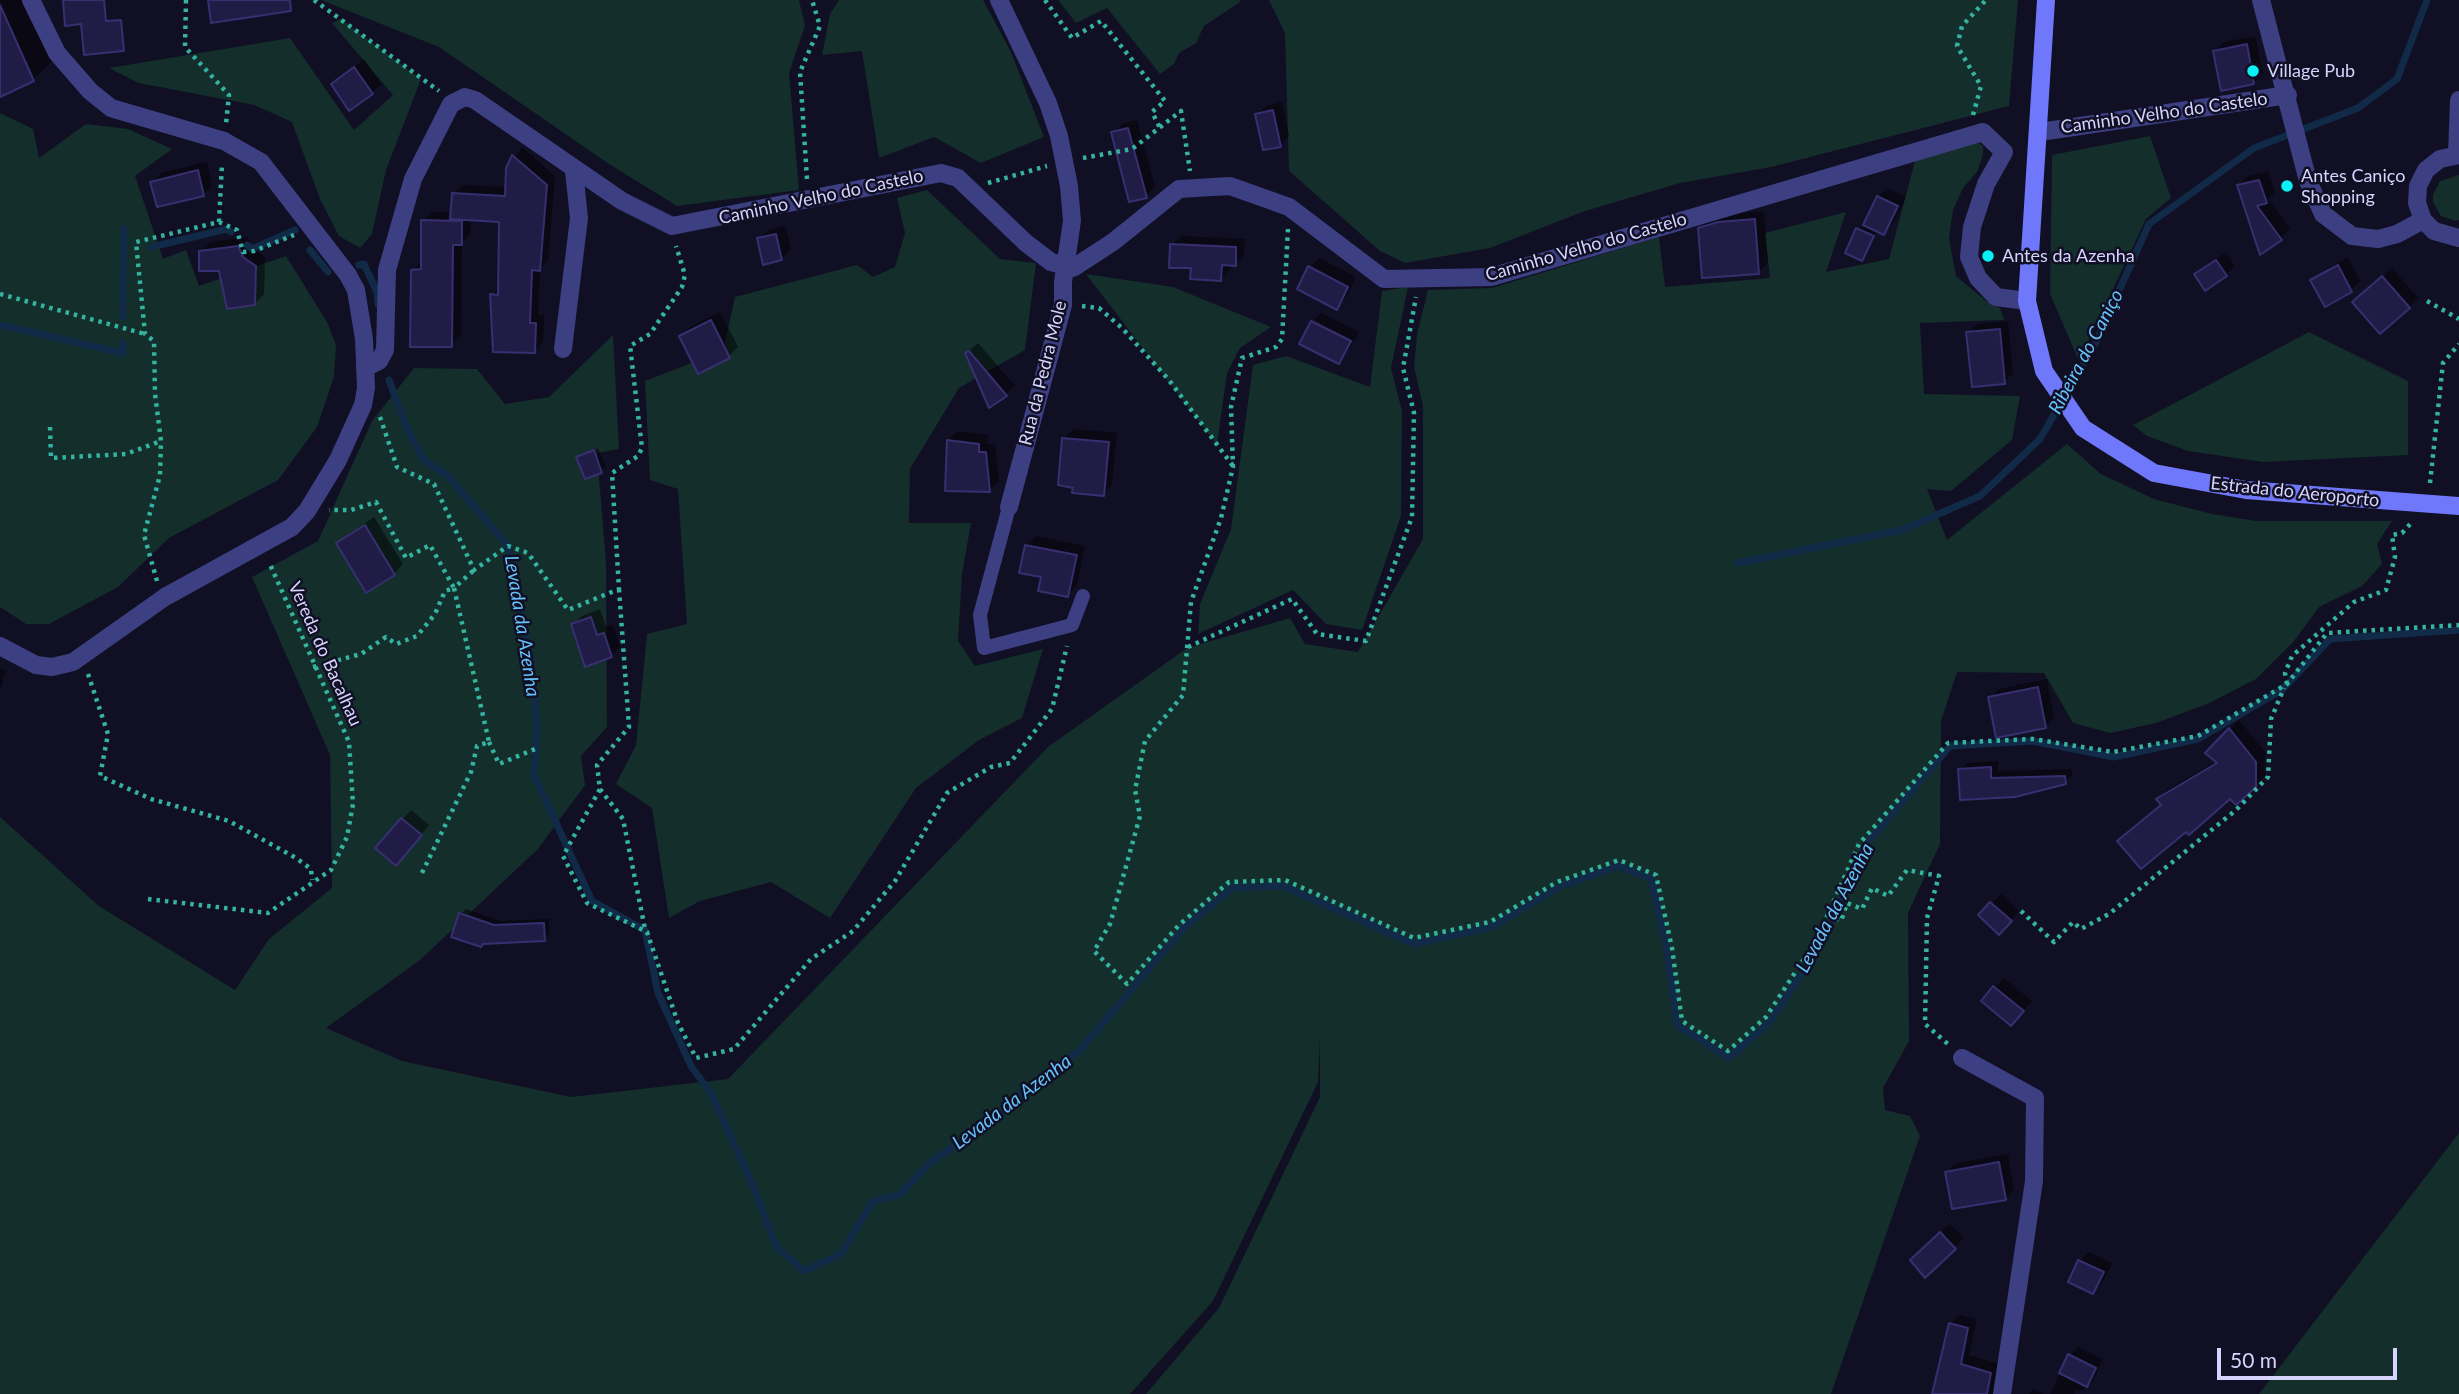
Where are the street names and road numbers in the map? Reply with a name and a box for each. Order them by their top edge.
street label: Caminho Velho do Castelo [2059,88,2269,138]
street label: Caminho Velho do Castelo [717,165,925,229]
street label: Caminho Velho do Castelo [1483,208,1689,286]
street label: Rua da Pedra Mole [1015,298,1071,448]
street label: Estrada do Aeroporto [2209,472,2381,512]
street label: Vereda do Bacalhau [283,578,367,730]

